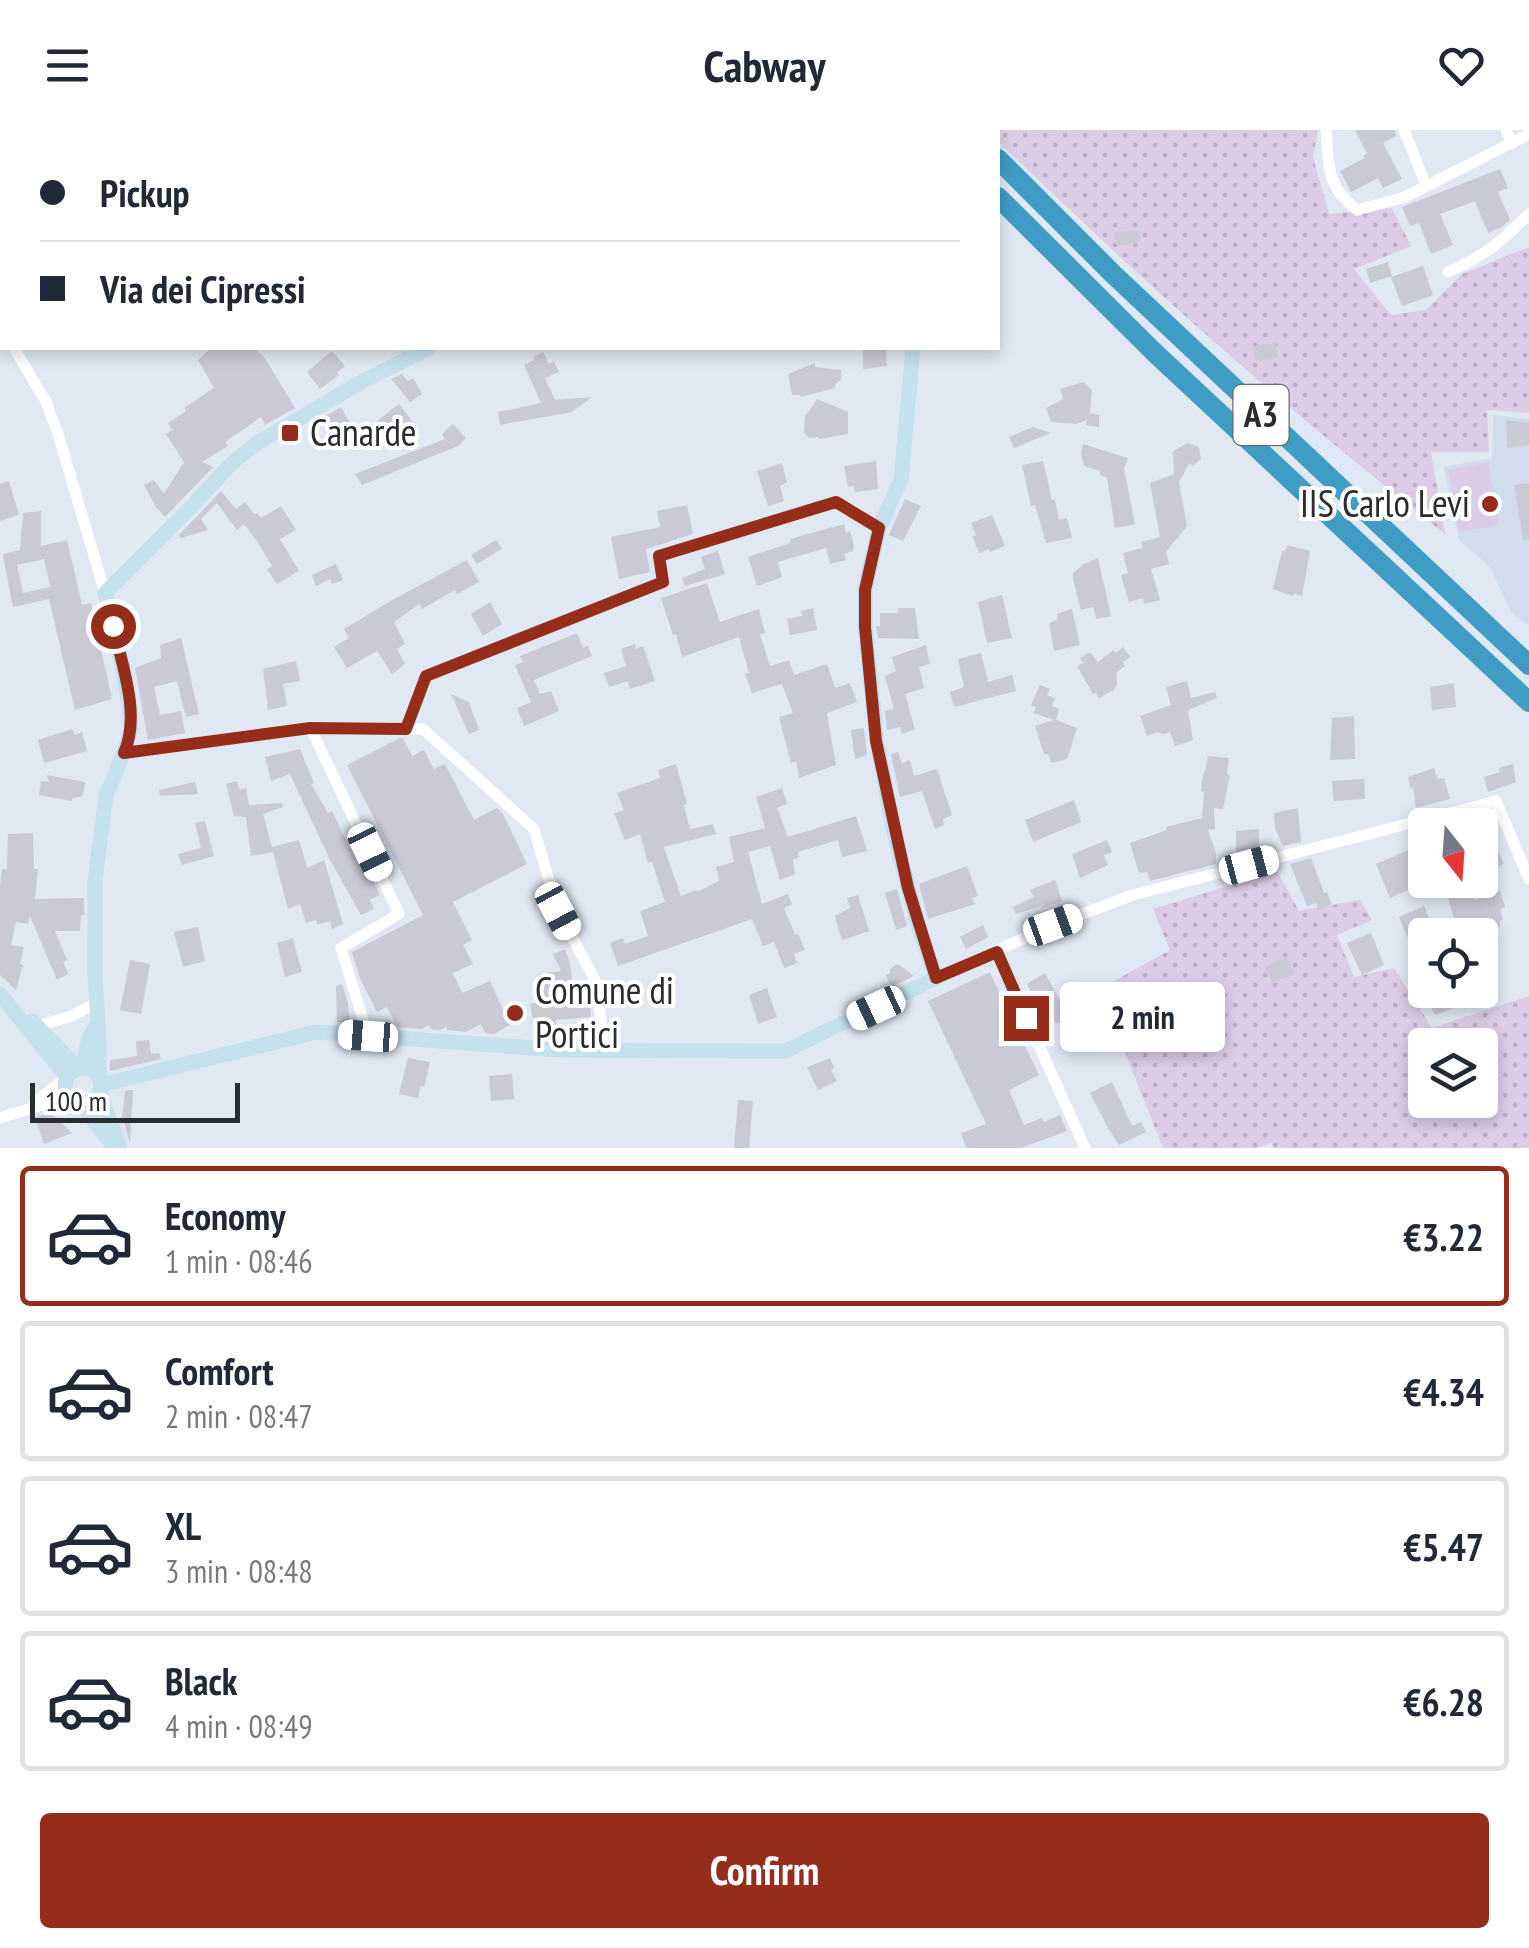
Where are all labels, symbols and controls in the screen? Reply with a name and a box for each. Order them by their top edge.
text: Cabway [704,36,825,94]
icon: menu [40,38,95,93]
icon: heart [1434,38,1489,93]
text: Pickup [100,168,190,217]
text: Via dei Cipressi [100,264,306,313]
road number: A3 [1234,385,1288,445]
place label: Canarde [310,407,417,456]
marker: Canarde [279,422,301,444]
place label: IIS Carlo Levi [1300,478,1470,527]
marker: IIS Carlo Levi [1479,493,1501,515]
route start [91,604,136,649]
north arrow [1408,808,1498,898]
map controls [1408,808,1498,1118]
car [343,818,397,886]
car [1216,843,1282,887]
car [531,877,585,945]
car [1020,901,1086,949]
button: locate [1408,918,1498,1008]
place label: Comune di Portici [535,965,674,1058]
car [842,982,910,1034]
callout: 2 min [1061,983,1226,1053]
route end [1004,996,1049,1041]
text: 2 min [1110,996,1175,1038]
marker: Comune di Portici [504,1002,526,1024]
car [337,1019,399,1053]
button: layers [1408,1028,1498,1118]
scale bar [30,1078,240,1123]
text: 100 m [45,1082,107,1119]
icon: car [45,1191,135,1281]
text: Economy [165,1191,285,1240]
text: €3.22 [1403,1212,1484,1261]
text: 1 min · 08:46 [165,1240,313,1282]
icon: car [45,1346,135,1436]
text: Comfort [165,1346,274,1395]
text: €4.34 [1403,1367,1484,1416]
text: 2 min · 08:47 [165,1395,313,1437]
icon: car [45,1501,135,1591]
text: XL [165,1501,201,1550]
text: €5.47 [1403,1522,1484,1571]
text: 3 min · 08:48 [165,1550,313,1592]
icon: car [45,1656,135,1746]
text: Black [165,1656,238,1705]
text: €6.28 [1403,1677,1484,1726]
text: 4 min · 08:49 [165,1705,313,1747]
button: Confirm [40,1813,1489,1928]

